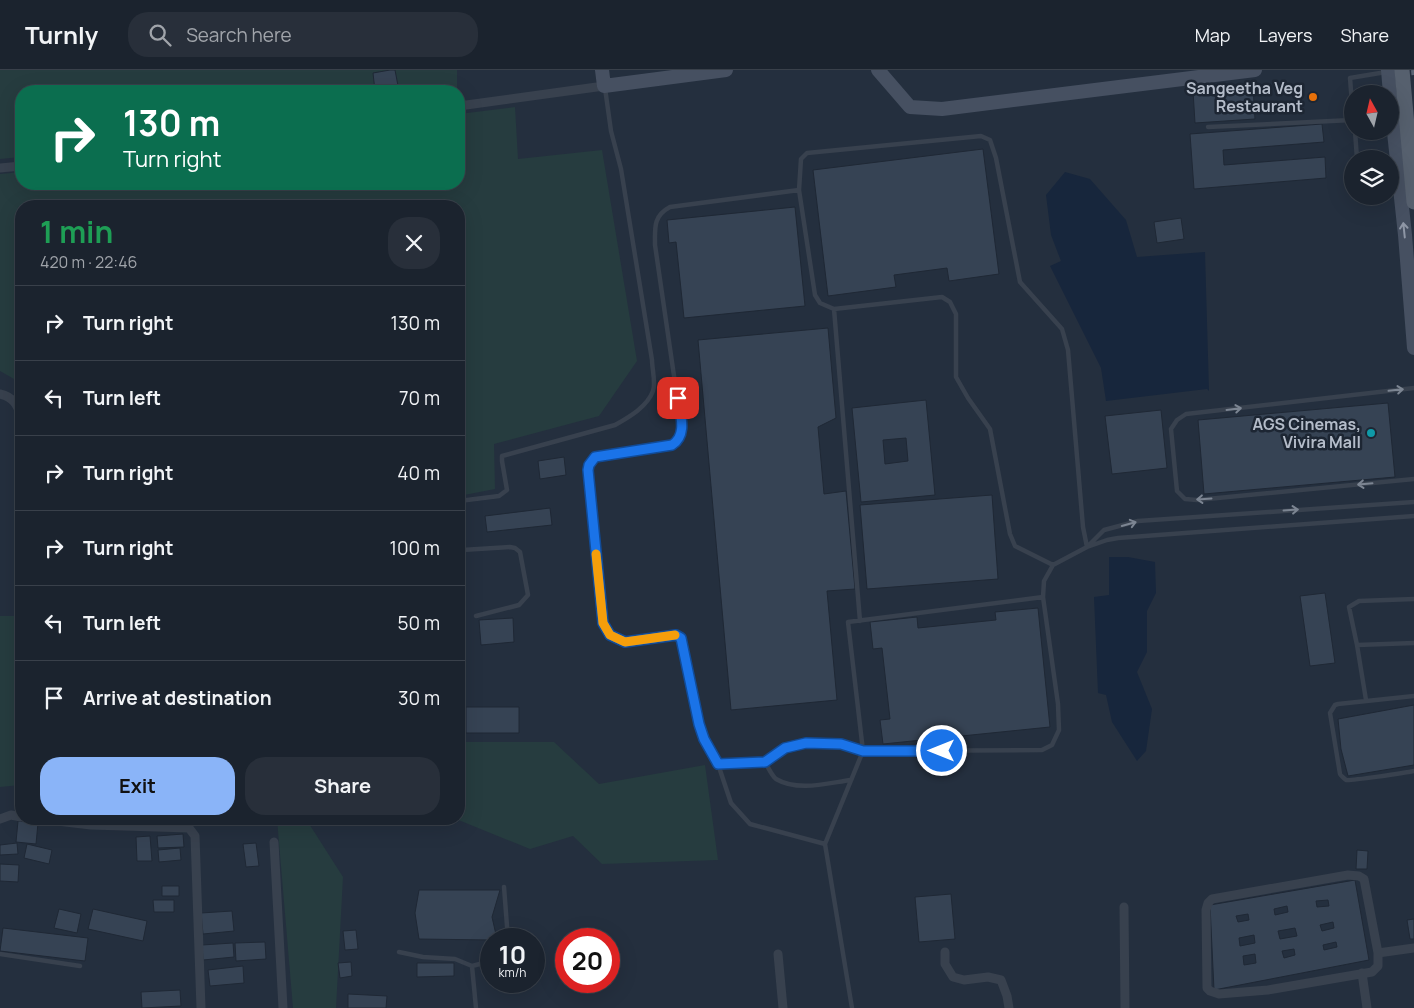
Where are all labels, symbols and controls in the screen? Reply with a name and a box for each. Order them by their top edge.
search box [128,12,478,57]
text: Turnly [25,18,98,51]
icon: search [146,21,174,49]
text: Search here [186,22,292,48]
text: Map [1195,23,1230,47]
text: Layers [1258,23,1312,47]
text: Share [1340,23,1389,47]
place label: Sangeetha Veg Restaurant [1186,77,1303,117]
north arrow [1344,85,1399,140]
map controls [1344,85,1399,205]
marker: Sangeetha Veg Restaurant [1307,91,1319,103]
text: 130 m [123,99,220,147]
icon: right [40,105,105,170]
text: Turn right [123,144,221,174]
button: layers [1344,150,1399,205]
text: 1 min [40,211,113,252]
button: close [388,217,440,269]
one-way arrow [1399,222,1409,238]
text: 420 m · 22:46 [40,251,138,273]
icon: right [40,309,68,337]
text: Turn right [83,310,173,336]
text: 130 m [391,310,440,336]
pin [657,377,699,419]
icon: left [40,384,68,412]
icon: arrive [664,384,692,412]
text: Turn left [83,385,161,411]
text: 70 m [399,385,440,411]
one-way arrow [1387,385,1403,395]
one-way arrow [1226,404,1242,414]
place label: AGS Cinemas, Vivira Mall [1252,413,1361,453]
marker: AGS Cinemas, Vivira Mall [1365,427,1377,439]
icon: right [40,459,68,487]
text: Turn right [83,460,173,486]
text: 40 m [397,460,440,486]
one-way arrow [1358,479,1374,489]
one-way arrow [1196,495,1212,504]
one-way arrow [1282,506,1298,515]
one-way arrow [1120,518,1136,528]
icon: right [40,534,68,562]
text: Turn right [83,535,173,561]
text: 100 m [389,535,440,561]
icon: left [40,609,68,637]
text: Turn left [83,610,161,636]
text: 50 m [398,610,440,636]
icon: arrive [40,684,68,712]
text: Arrive at destination [83,685,272,711]
text: 30 m [398,685,440,711]
position arrow [915,724,967,776]
button: Exit [40,757,235,815]
button: Share [245,757,440,815]
speed limit sign: 20 [555,928,620,993]
text: 10 [499,937,526,972]
text: km/h [499,964,526,981]

